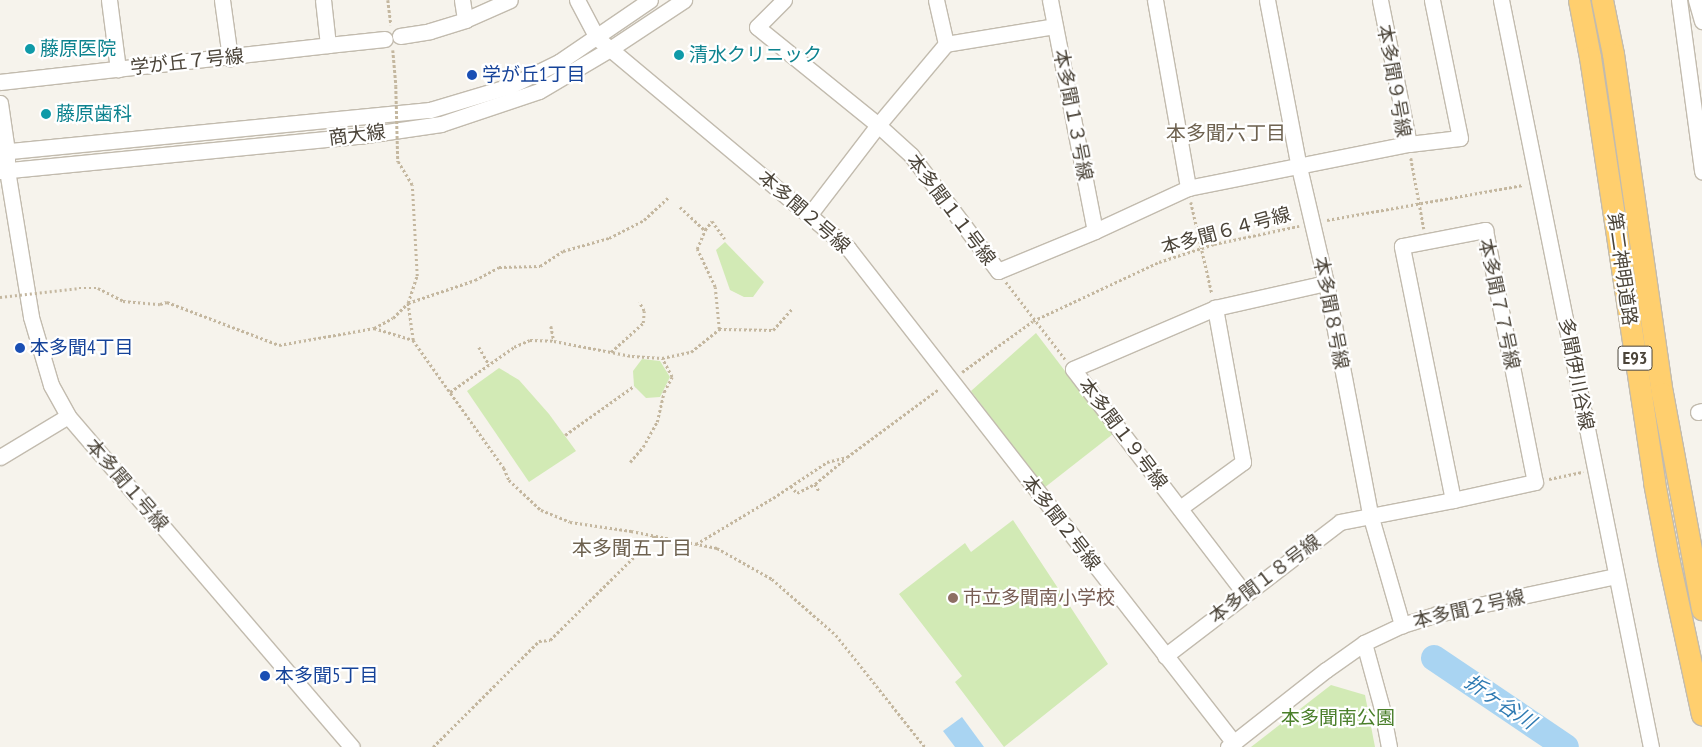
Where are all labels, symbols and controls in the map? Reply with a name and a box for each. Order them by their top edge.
street label: 本多聞９号線 [1373,23,1415,139]
place label: 藤原医院 [40,38,116,60]
marker: 藤原医院 [24,43,36,55]
place label: 清水クリニック [689,44,822,66]
street label: 学が丘７号線 [129,45,245,79]
street label: 本多聞１３号線 [1049,48,1097,182]
marker: 清水クリニック [673,49,685,61]
place label: 学が丘1丁目 [482,64,586,86]
marker: 学が丘1丁目 [466,69,478,81]
place label: 藤原歯科 [56,103,132,125]
marker: 藤原歯科 [40,108,52,120]
street label: 商大線 [327,120,387,150]
district label: 本多聞六丁目 [1166,121,1286,145]
street label: 本多聞１１号線 [902,150,1000,270]
street label: 本多聞２号線 [754,166,854,258]
street label: 本多聞６４号線 [1159,203,1293,259]
street label: 第二神明道路 [1603,211,1641,327]
street label: 本多聞７７号線 [1474,237,1524,371]
street label: 本多聞８号線 [1309,255,1353,371]
street label: 多聞伊川谷線 [1554,316,1598,432]
place label: 本多聞4丁目 [30,337,134,359]
marker: 本多聞4丁目 [14,342,26,354]
road number: E93 [1618,342,1652,373]
street label: 本多聞１９号線 [1074,374,1172,494]
street label: 本多聞１号線 [81,435,173,535]
street label: 本多聞２号線 [1017,471,1105,575]
street label: 本多聞１８号線 [1205,530,1325,628]
district label: 本多聞五丁目 [572,536,692,560]
street label: 本多聞２号線 [1411,585,1527,633]
place label: 市立多聞南小学校 [963,587,1115,609]
marker: 市立多聞南小学校 [947,592,959,604]
place label: 本多聞5丁目 [275,665,379,687]
marker: 本多聞5丁目 [259,670,271,682]
water label: 折ヶ谷川 [1460,670,1540,734]
park label: 本多聞南公園 [1281,707,1395,729]

